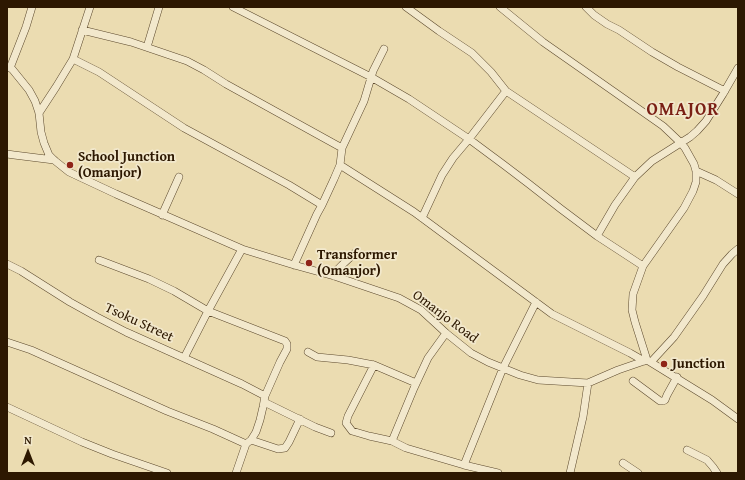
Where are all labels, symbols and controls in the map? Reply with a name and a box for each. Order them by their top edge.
district label: OMAJOR [647,99,719,121]
place label: School Junction (Omanjor) [78,149,175,182]
marker: School Junction (Omanjor) [65,160,75,170]
place label: Transformer (Omanjor) [317,247,397,280]
marker: Transformer (Omanjor) [304,258,314,268]
street label: Omanjo Road [409,287,481,347]
street label: Tsoku Street [102,300,176,346]
place label: Junction [672,356,725,372]
marker: Junction [659,359,669,369]
north arrow [8,432,48,472]
text: N [24,432,32,448]

